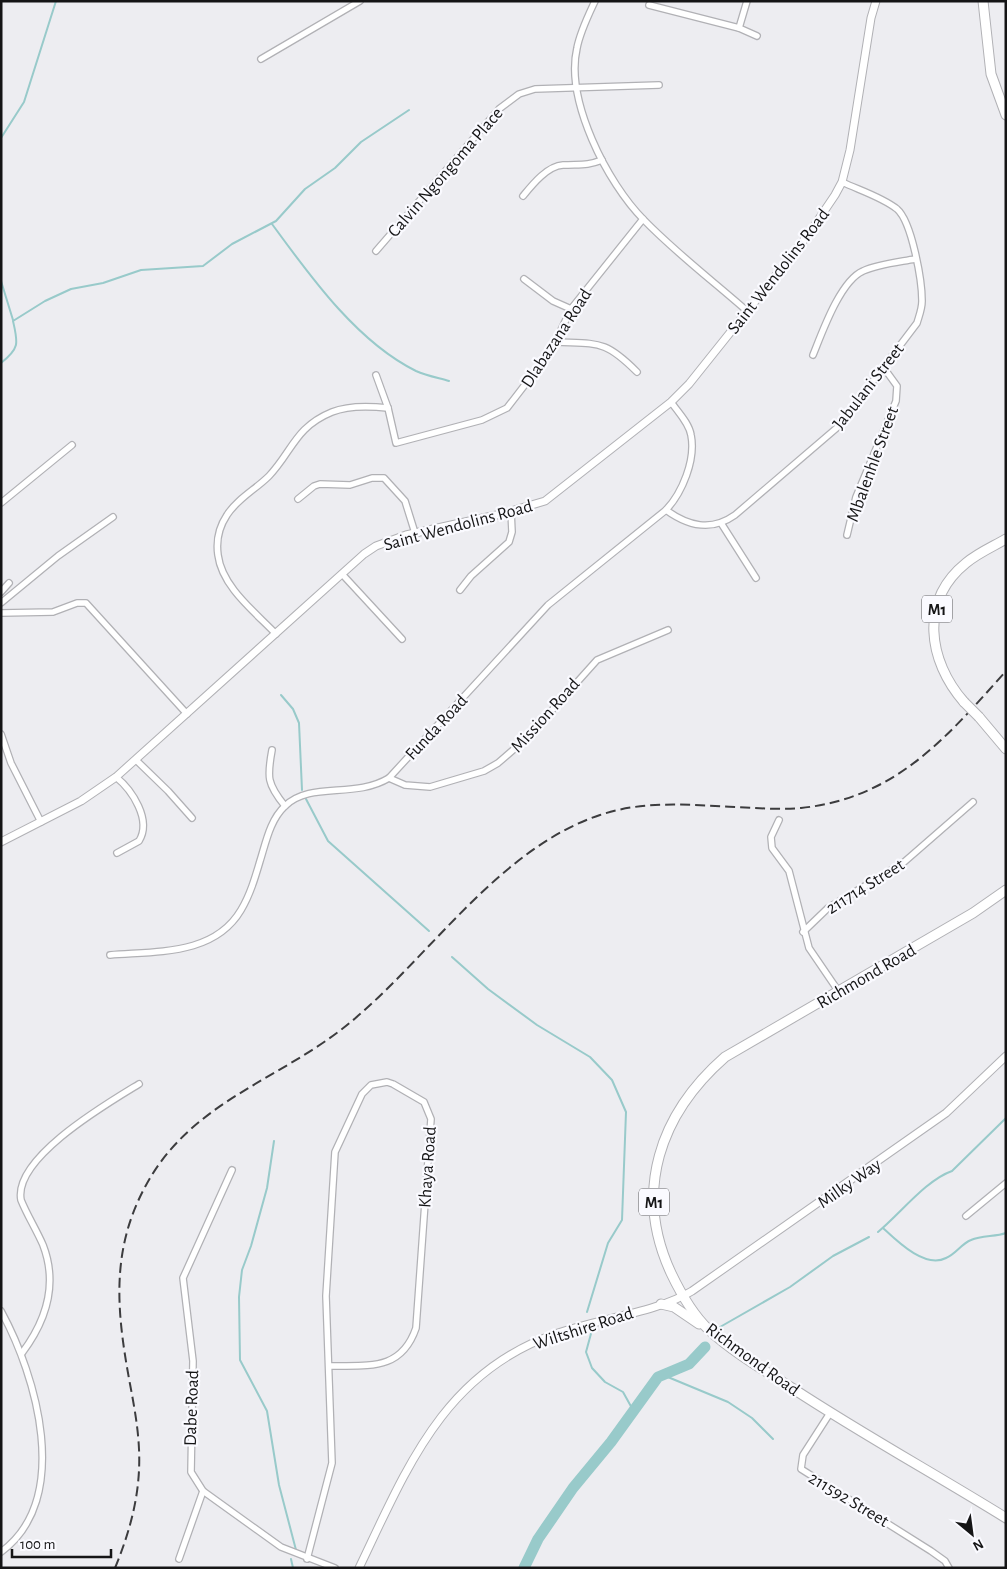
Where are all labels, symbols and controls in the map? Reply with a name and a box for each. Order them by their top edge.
street label: Calvin Ngongoma Place [385,104,507,241]
street label: Saint Wendolins Road [724,206,833,338]
street label: Dlabazana Road [518,286,595,391]
street label: Jabulani Street [830,340,908,433]
street label: Mbalenhle Street [844,404,902,524]
street label: Saint Wendolins Road [382,497,535,555]
road number: M1 [922,596,952,622]
street label: Mission Road [508,675,584,756]
street label: Funda Road [402,692,471,764]
street label: 211714 Street [823,856,908,918]
street label: Richmond Road [814,941,919,1012]
street label: Khaya Road [416,1126,440,1208]
street label: Milky Way [815,1155,885,1212]
road number: M1 [639,1188,669,1216]
street label: Wiltshire Road [531,1304,635,1354]
street label: Richmond Road [702,1320,803,1400]
street label: Dabe Road [182,1370,202,1446]
street label: 211592 Street [805,1469,892,1531]
north arrow [947,1509,997,1559]
scale bar [12,1526,111,1558]
text: N [970,1536,985,1553]
text: 100 m [20,1537,55,1552]

